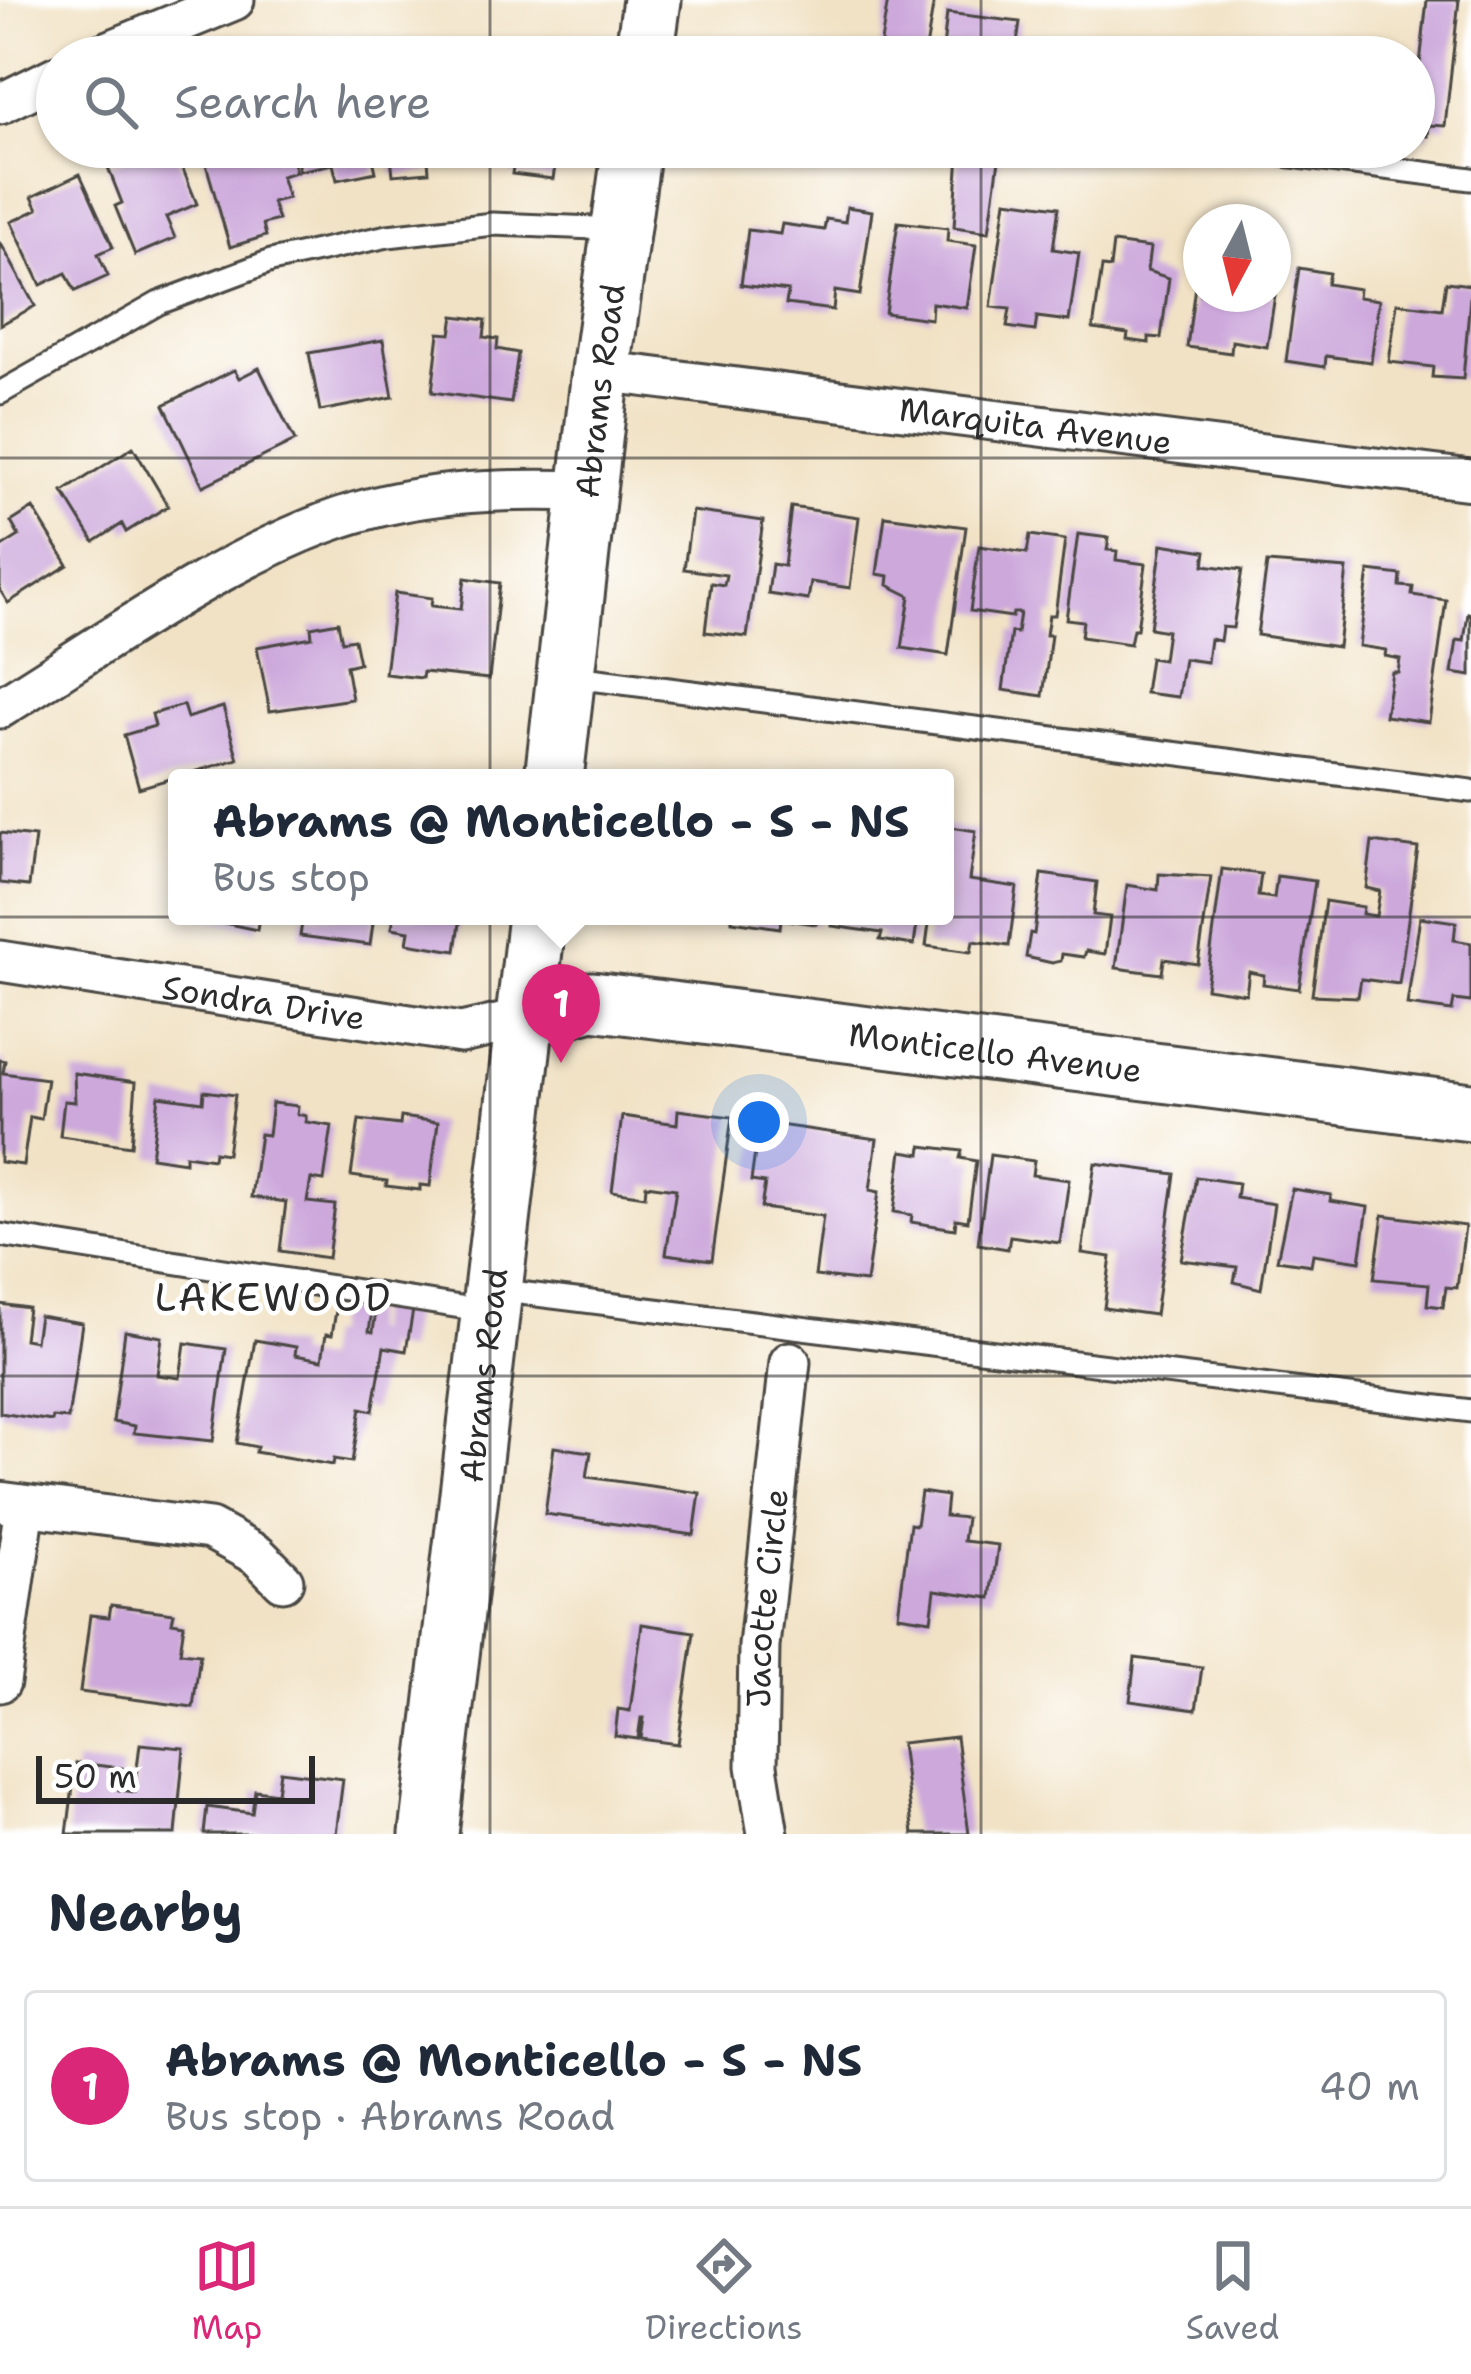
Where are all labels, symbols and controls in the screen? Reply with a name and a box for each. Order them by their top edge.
search box [36,36,1435,168]
icon: search [78,69,144,135]
text: Search here [174,72,431,132]
north arrow [1183,204,1291,312]
street label: Abrams Road [564,281,635,500]
street label: Marquita Avenue [897,386,1174,465]
popup [168,769,954,925]
text: Abrams @ Monticello - S - NS [212,791,910,851]
text: Bus stop [212,851,370,903]
street label: Sondra Drive [159,964,368,1040]
pin: 1 [522,964,600,1063]
street label: Monticello Avenue [846,1011,1145,1093]
your location [729,1092,789,1152]
street label: Abrams Road [448,1265,518,1485]
district label: LAKEWOOD [155,1271,393,1323]
street label: Jacotte Circle [735,1487,799,1708]
scale bar [36,1750,315,1803]
text: 50 m [54,1754,137,1799]
text: Nearby [48,1878,243,1946]
text: Abrams @ Monticello - S - NS [165,2030,862,2090]
text: 1 [81,2060,99,2112]
text: 40 m [1319,2060,1420,2112]
text: Bus stop · Abrams Road [165,2090,615,2142]
tab: Map [192,2233,262,2350]
tab: Directions [645,2233,803,2350]
tab: Saved [1186,2233,1279,2350]

